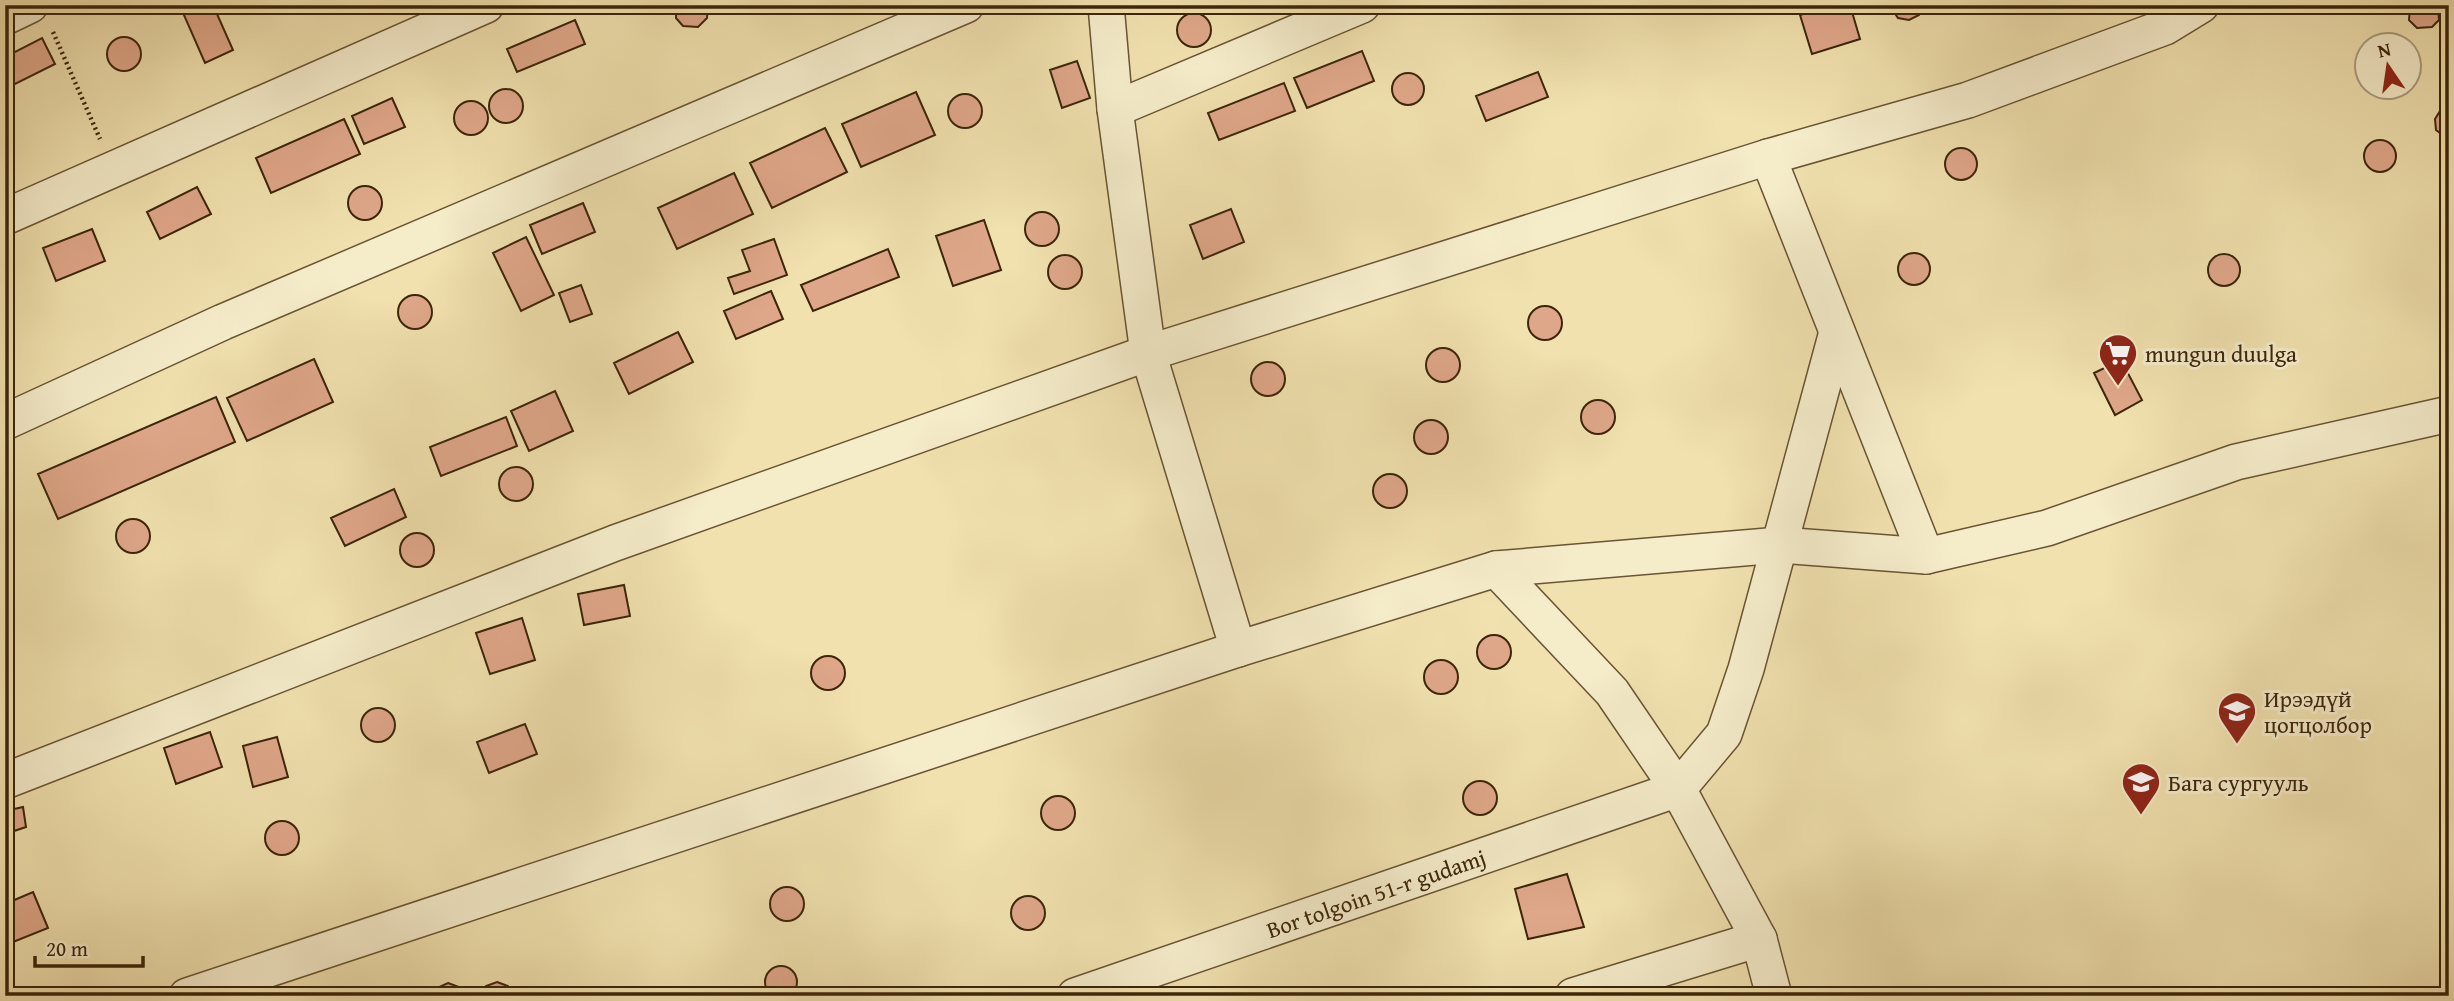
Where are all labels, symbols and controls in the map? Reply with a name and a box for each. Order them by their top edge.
north arrow [2352,32,2422,102]
text: N [2375,34,2394,65]
supermarket icon: mungun duulga [2097,332,2139,387]
place label: mungun duulga [2145,337,2297,370]
place label: Ирээдүй цогцолбор [2264,682,2372,741]
school or university icon: Ирээдүй цогцолбор [2216,690,2258,745]
school or university icon: Бага сургууль [2120,761,2162,816]
place label: Бага сургууль [2168,766,2309,799]
street label: Bor tolgoin 51-r gudamj [1262,840,1490,946]
scale bar [35,924,144,968]
text: 20 m [46,933,88,964]

